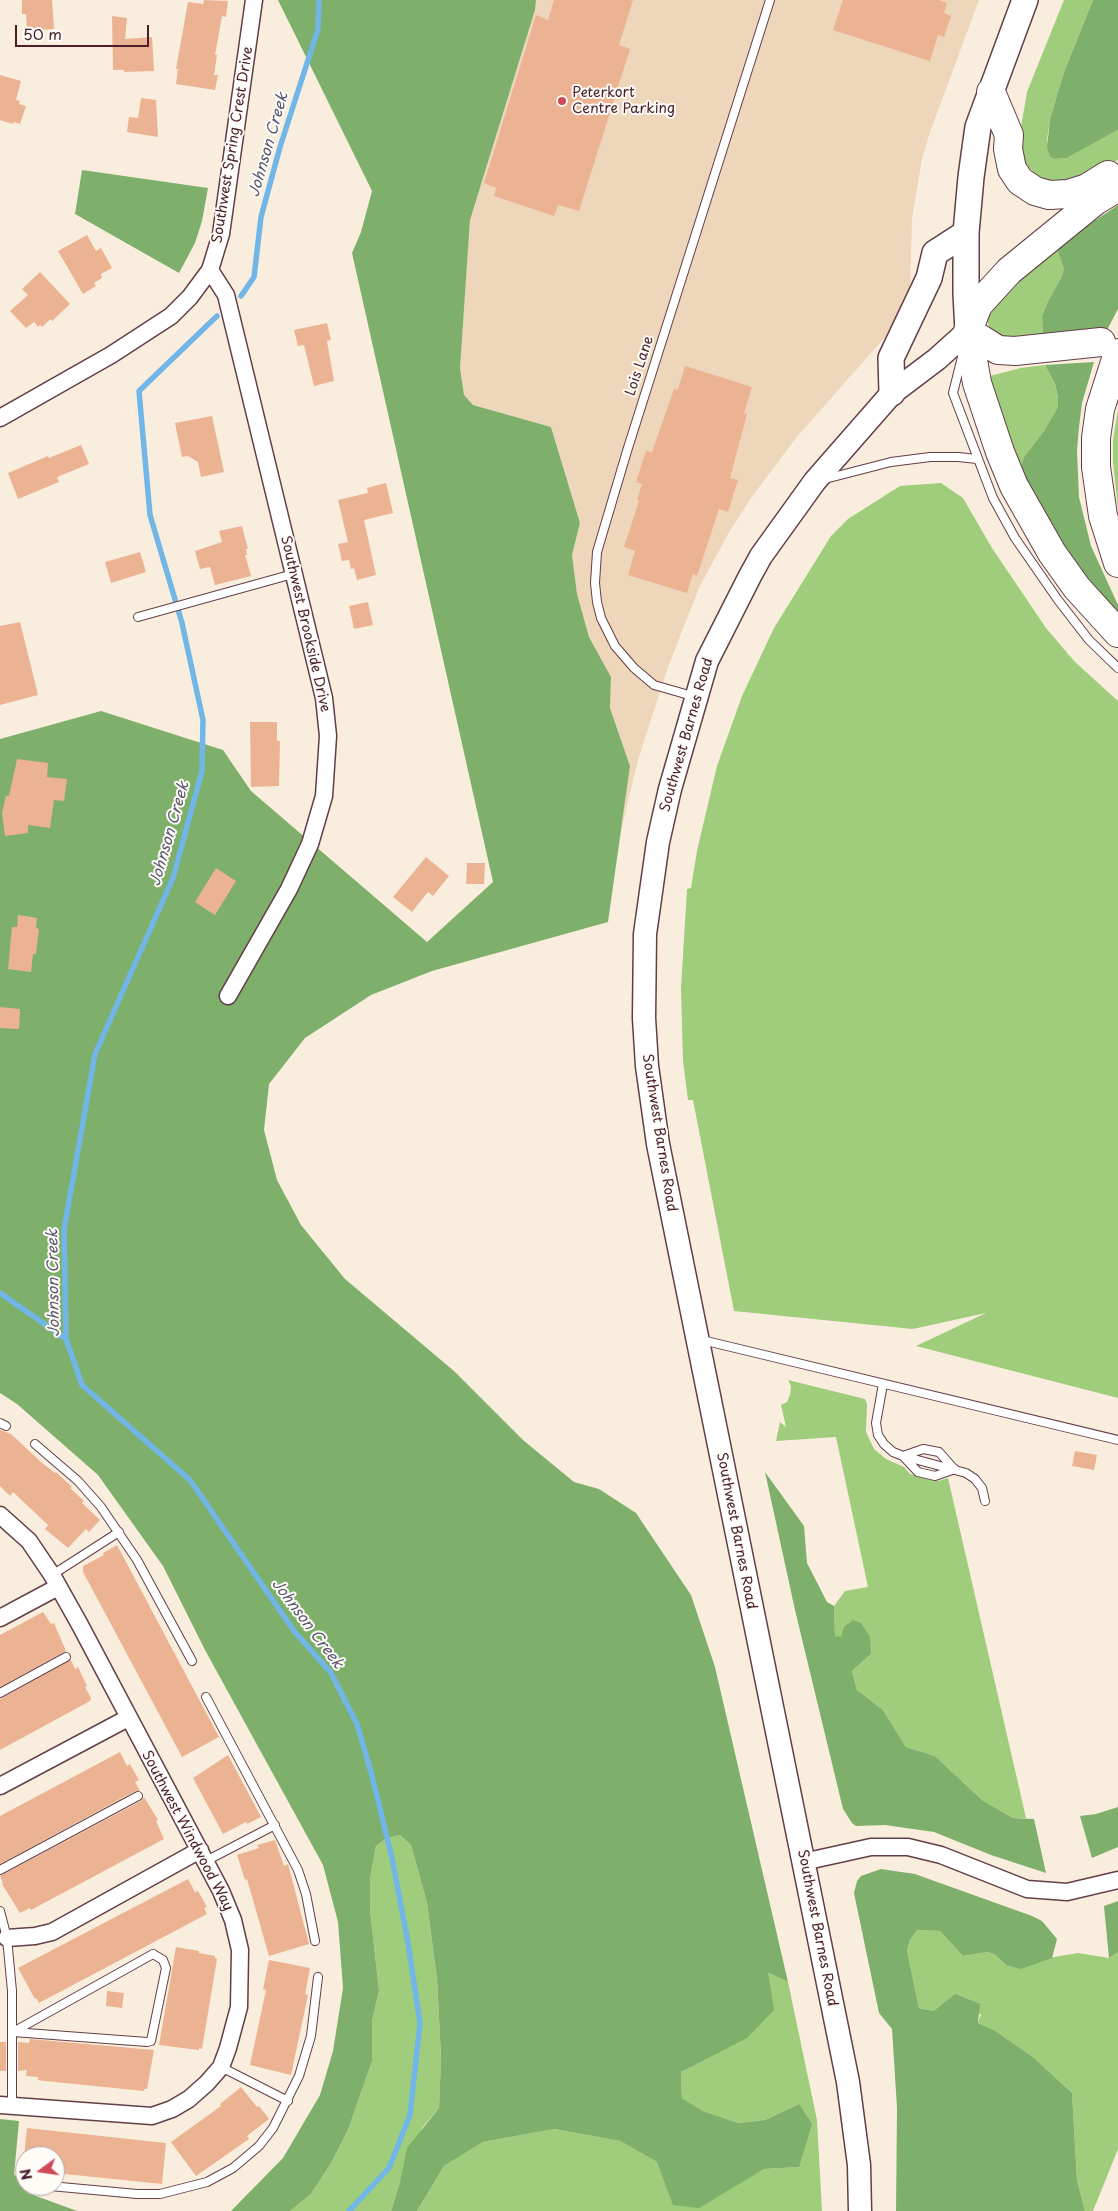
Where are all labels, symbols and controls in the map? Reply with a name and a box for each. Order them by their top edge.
scale bar [18,15,151,47]
text: 50 m [23,22,62,45]
street label: Southwest Spring Crest Drive [209,46,257,244]
place label: Peterkort Centre Parking [572,85,675,118]
water label: Johnson Creek [245,91,293,199]
marker: Peterkort Centre Parking [556,95,568,107]
street label: Lois Lane [622,334,658,398]
street label: Southwest Brookside Drive [277,534,333,714]
street label: Southwest Barnes Road [657,656,717,814]
water label: Johnson Creek [146,780,194,888]
street label: Southwest Barnes Road [638,1053,680,1213]
water label: Johnson Creek [44,1229,64,1337]
street label: Southwest Barnes Road [713,1451,759,1611]
water label: Johnson Creek [267,1576,347,1672]
street label: Southwest Windwood Way [138,1748,236,1914]
street label: Southwest Barnes Road [794,1848,840,2008]
north arrow [15,2146,65,2196]
text: N [14,2167,37,2182]

